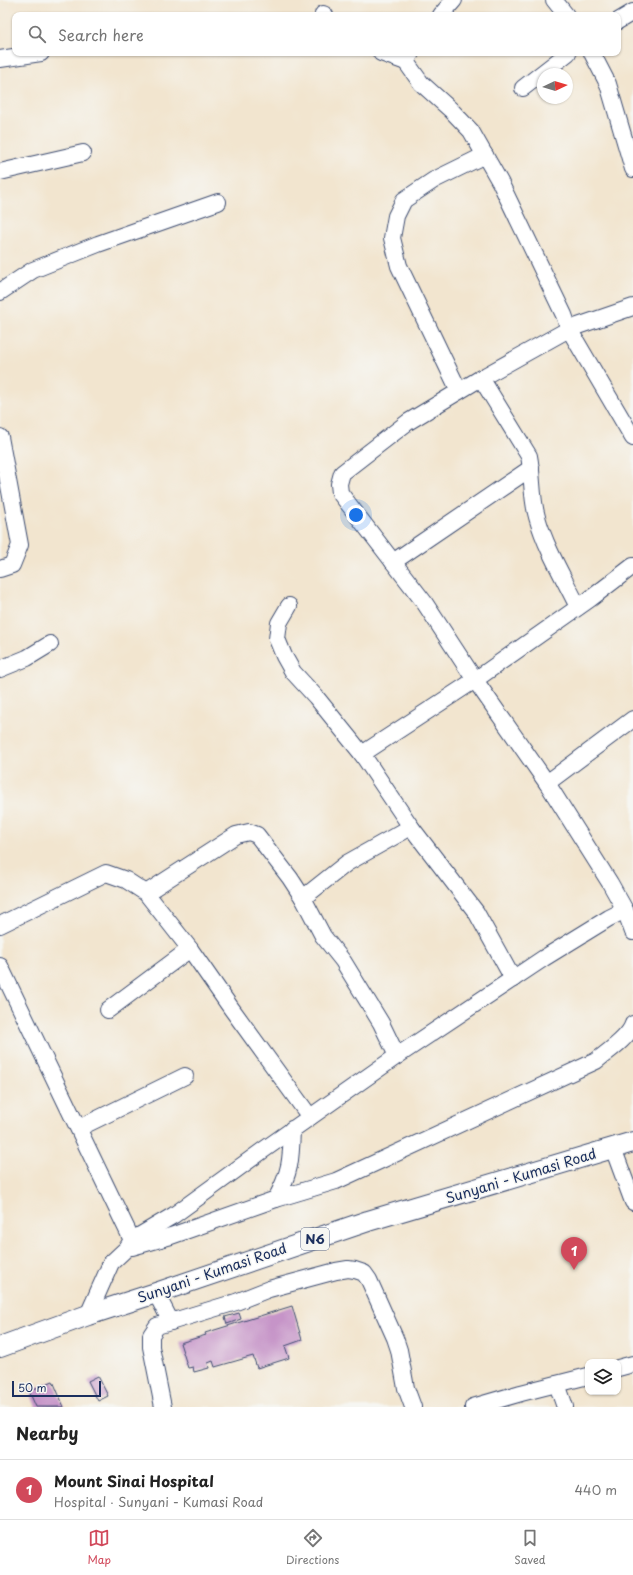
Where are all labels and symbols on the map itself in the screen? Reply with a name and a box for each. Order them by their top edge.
north arrow [537,68,573,104]
your location [346,505,366,525]
street label: Sunyani - Kumasi Road [443,1143,599,1208]
road number: N6 [301,1228,329,1250]
street label: Sunyani - Kumasi Road [134,1237,289,1308]
pin: 1 [561,1237,587,1270]
scale bar [12,1379,101,1398]

